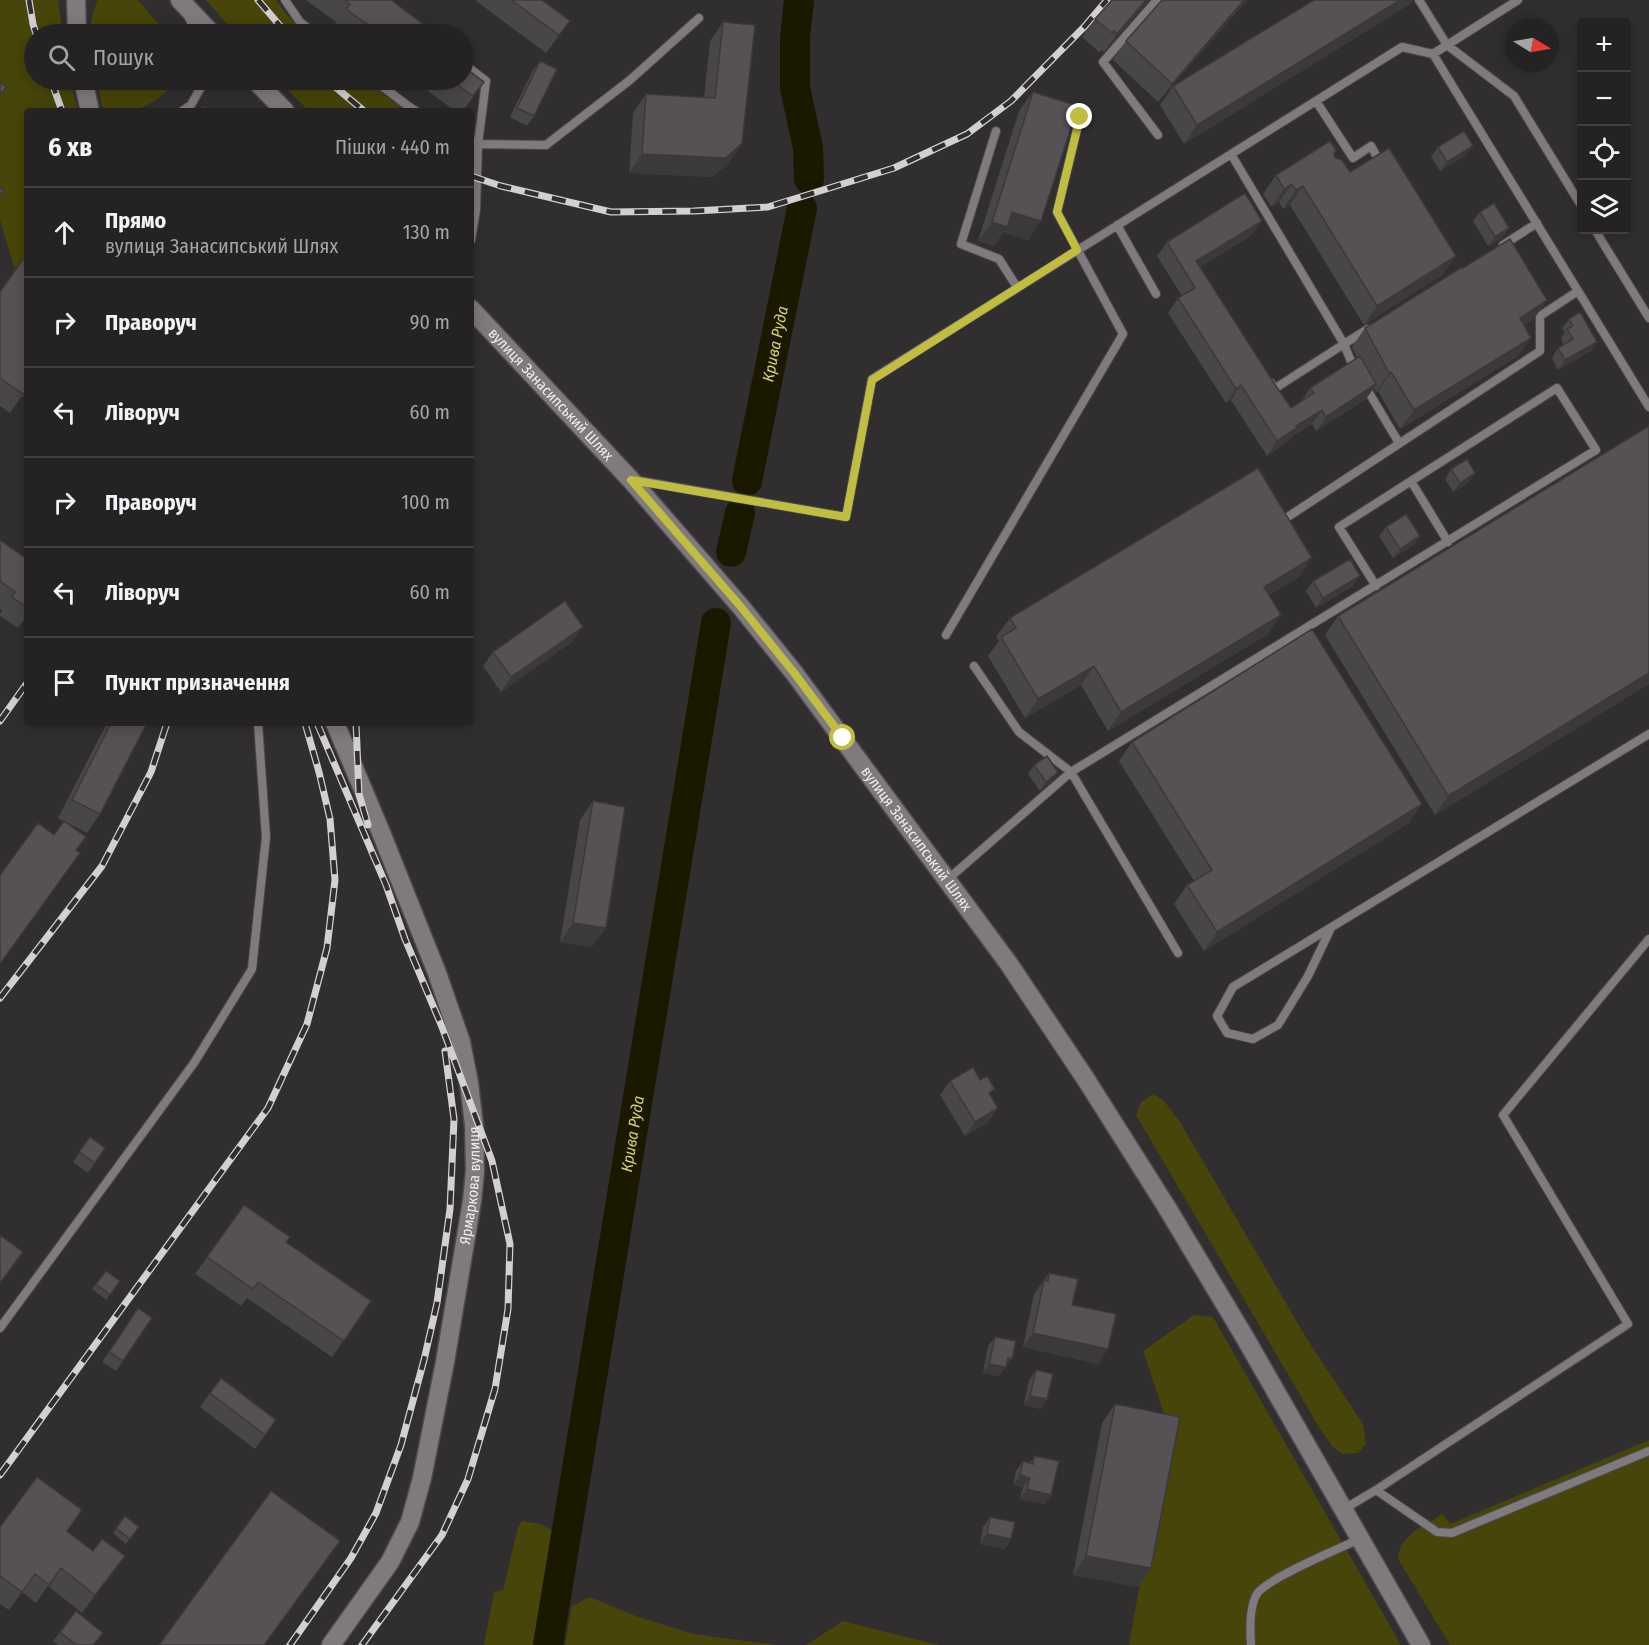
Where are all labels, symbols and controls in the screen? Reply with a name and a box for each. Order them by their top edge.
north arrow [1505,18,1559,72]
map controls [1577,18,1631,234]
button: + [1577,18,1631,72]
search box [24,24,474,90]
icon: search [45,41,78,74]
text: Пошук [93,44,154,71]
button: − [1577,72,1631,126]
route end [1066,103,1092,129]
button: locate [1577,126,1631,180]
text: 6 хв [48,132,92,163]
text: Пішки · 440 m [335,135,450,159]
button: layers [1577,180,1631,234]
text: Прямо [105,207,166,234]
icon: ahead [48,216,81,249]
text: 130 m [403,220,450,244]
text: вулиця Занасипський Шлях [105,234,338,258]
water label: Крива Руда [758,304,792,383]
icon: right [48,306,81,339]
text: Праворуч [105,309,197,336]
text: 90 m [410,310,450,334]
street label: вулиця Занасипський Шлях [485,324,618,465]
icon: left [48,396,81,429]
text: Ліворуч [105,399,180,426]
text: 60 m [410,400,450,424]
icon: right [48,486,81,519]
text: Праворуч [105,489,197,516]
text: 100 m [401,490,450,514]
icon: left [48,576,81,609]
text: Ліворуч [105,579,180,606]
text: 60 m [410,580,450,604]
icon: arrive [48,666,81,699]
text: Пункт призначення [105,669,290,696]
route start [829,724,855,750]
street label: вулиця Занасипський Шлях [857,763,976,915]
water label: Крива Руда [617,1094,648,1173]
street label: Ярмаркова вулиця [456,1126,484,1246]

